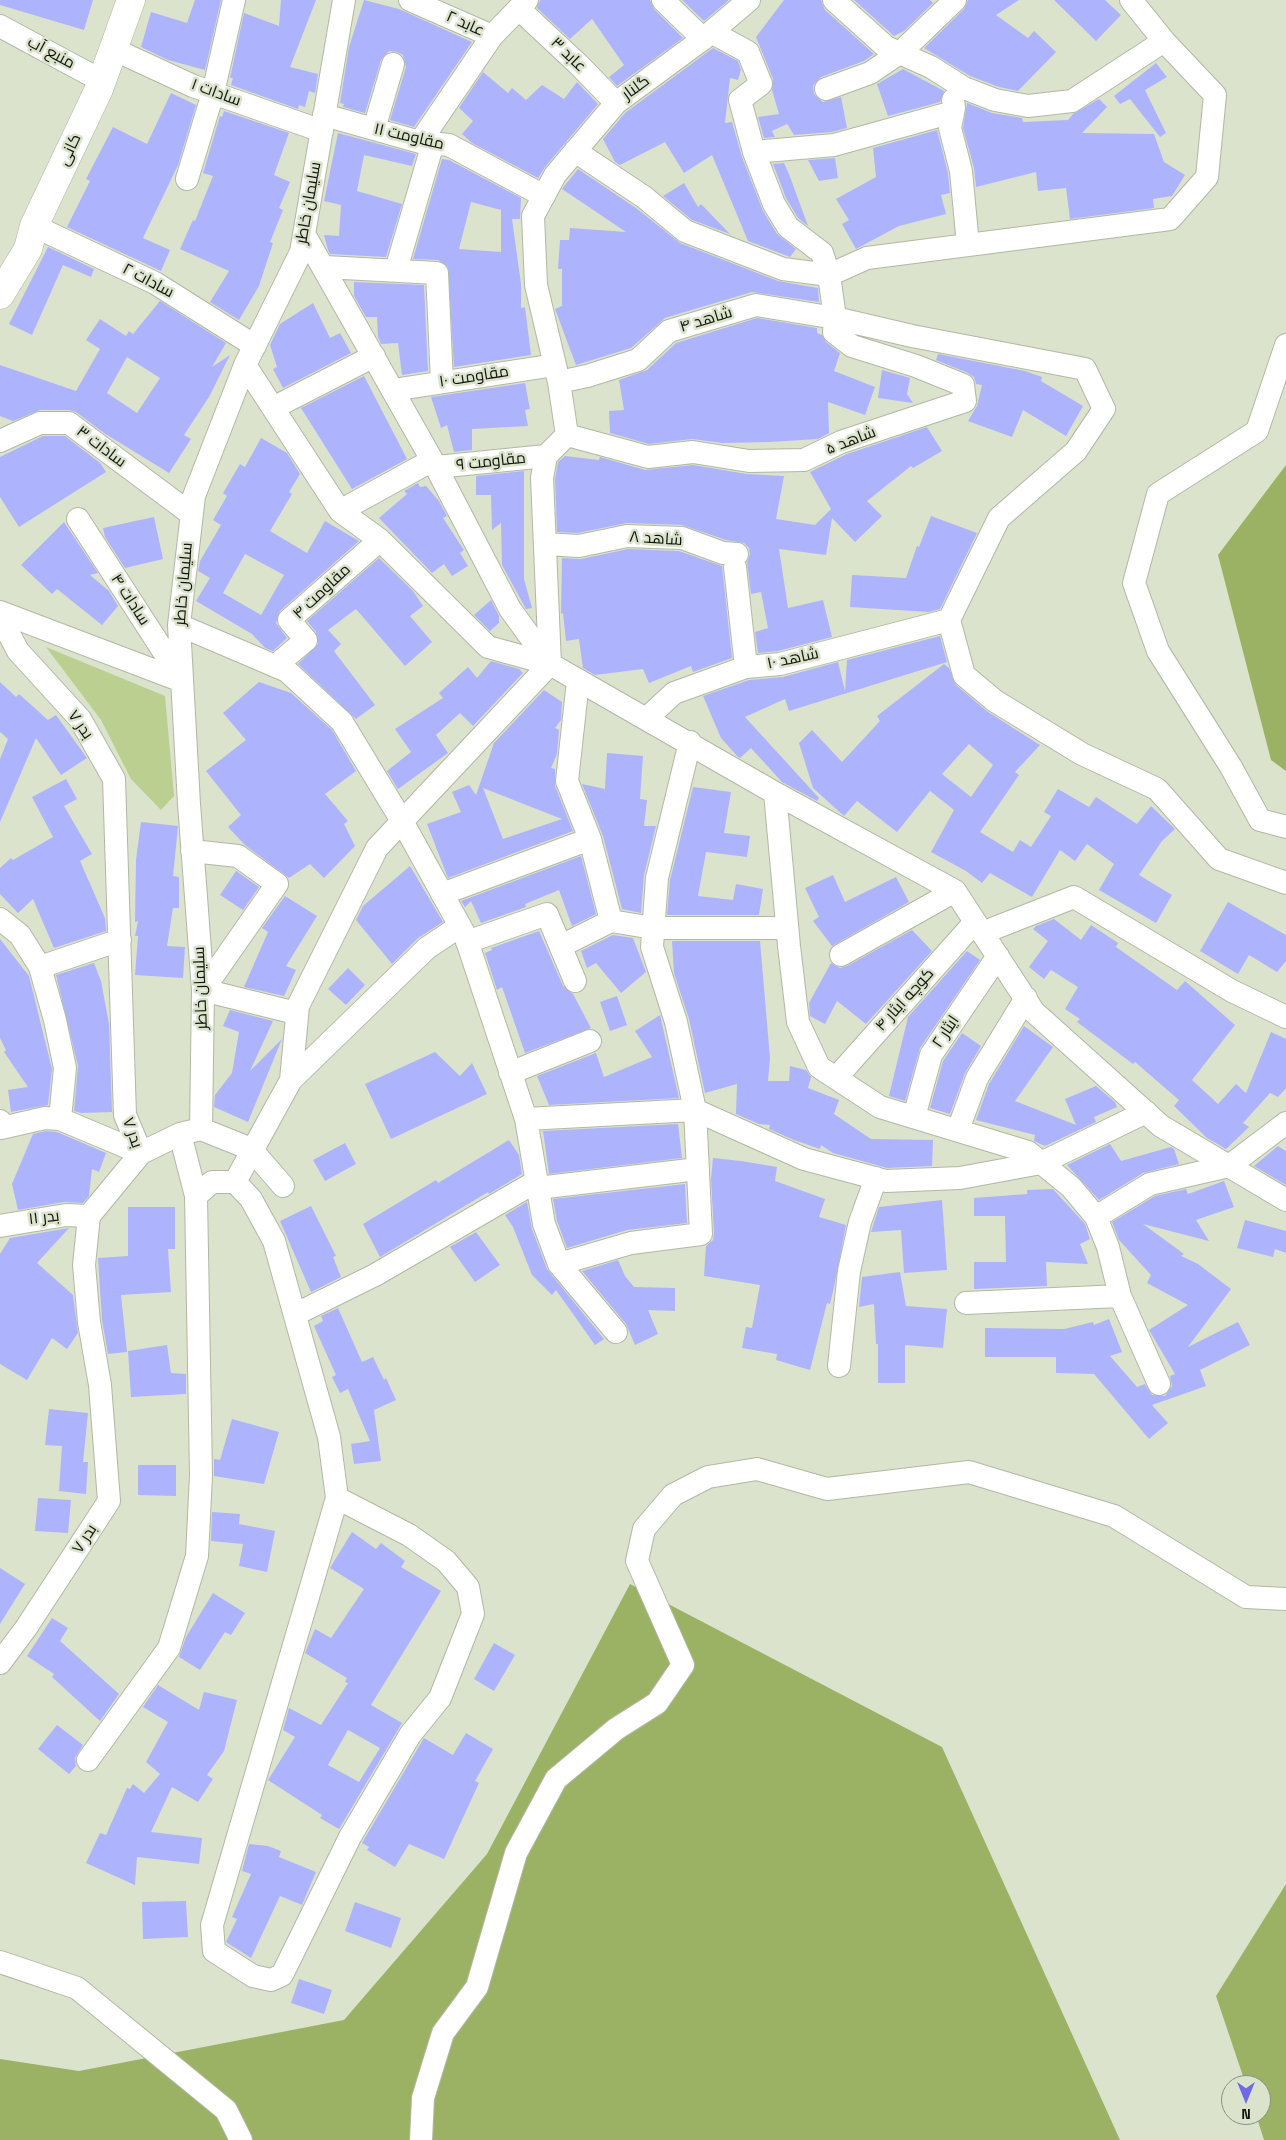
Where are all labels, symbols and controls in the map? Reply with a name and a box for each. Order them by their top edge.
street label: عابد ۲ [443,7,487,41]
street label: منبع آب [24,33,78,73]
street label: عابد ۳ [546,34,590,76]
street label: گلنار [618,72,654,104]
street label: سادات ۱ [188,75,244,111]
street label: مقاومت ۱۱ [372,120,446,154]
street label: کانی [54,131,86,169]
street label: سلیمان خاطر [292,160,326,246]
street label: سادات ۲ [119,260,177,302]
street label: شاهد ۴ [677,303,735,337]
street label: مقاومت ۱۰ [438,362,510,392]
street label: سادات ۳ [72,422,130,472]
street label: شاهد ۵ [823,423,879,459]
street label: مقاومت ۹ [455,449,527,475]
street label: شاهد ۸ [629,528,683,550]
street label: سلیمان خاطر [171,542,197,626]
street label: مقاومت ۴ [289,560,355,624]
street label: سادات ۴ [106,571,154,629]
street label: شاهد ۱۰ [765,644,821,674]
street label: بدر ۷ [63,707,97,743]
street label: سلیمان خاطر [190,946,212,1030]
street label: کوچه ایثار ۴ [872,964,938,1036]
street label: ایثار ۲ [928,1012,964,1052]
street label: بدر ۷ [118,1115,146,1151]
street label: بدر ۱۱ [27,1207,61,1229]
street label: بدر ۷ [68,1521,102,1557]
north arrow [1221,2075,1271,2125]
text: N [1241,2105,1251,2123]

